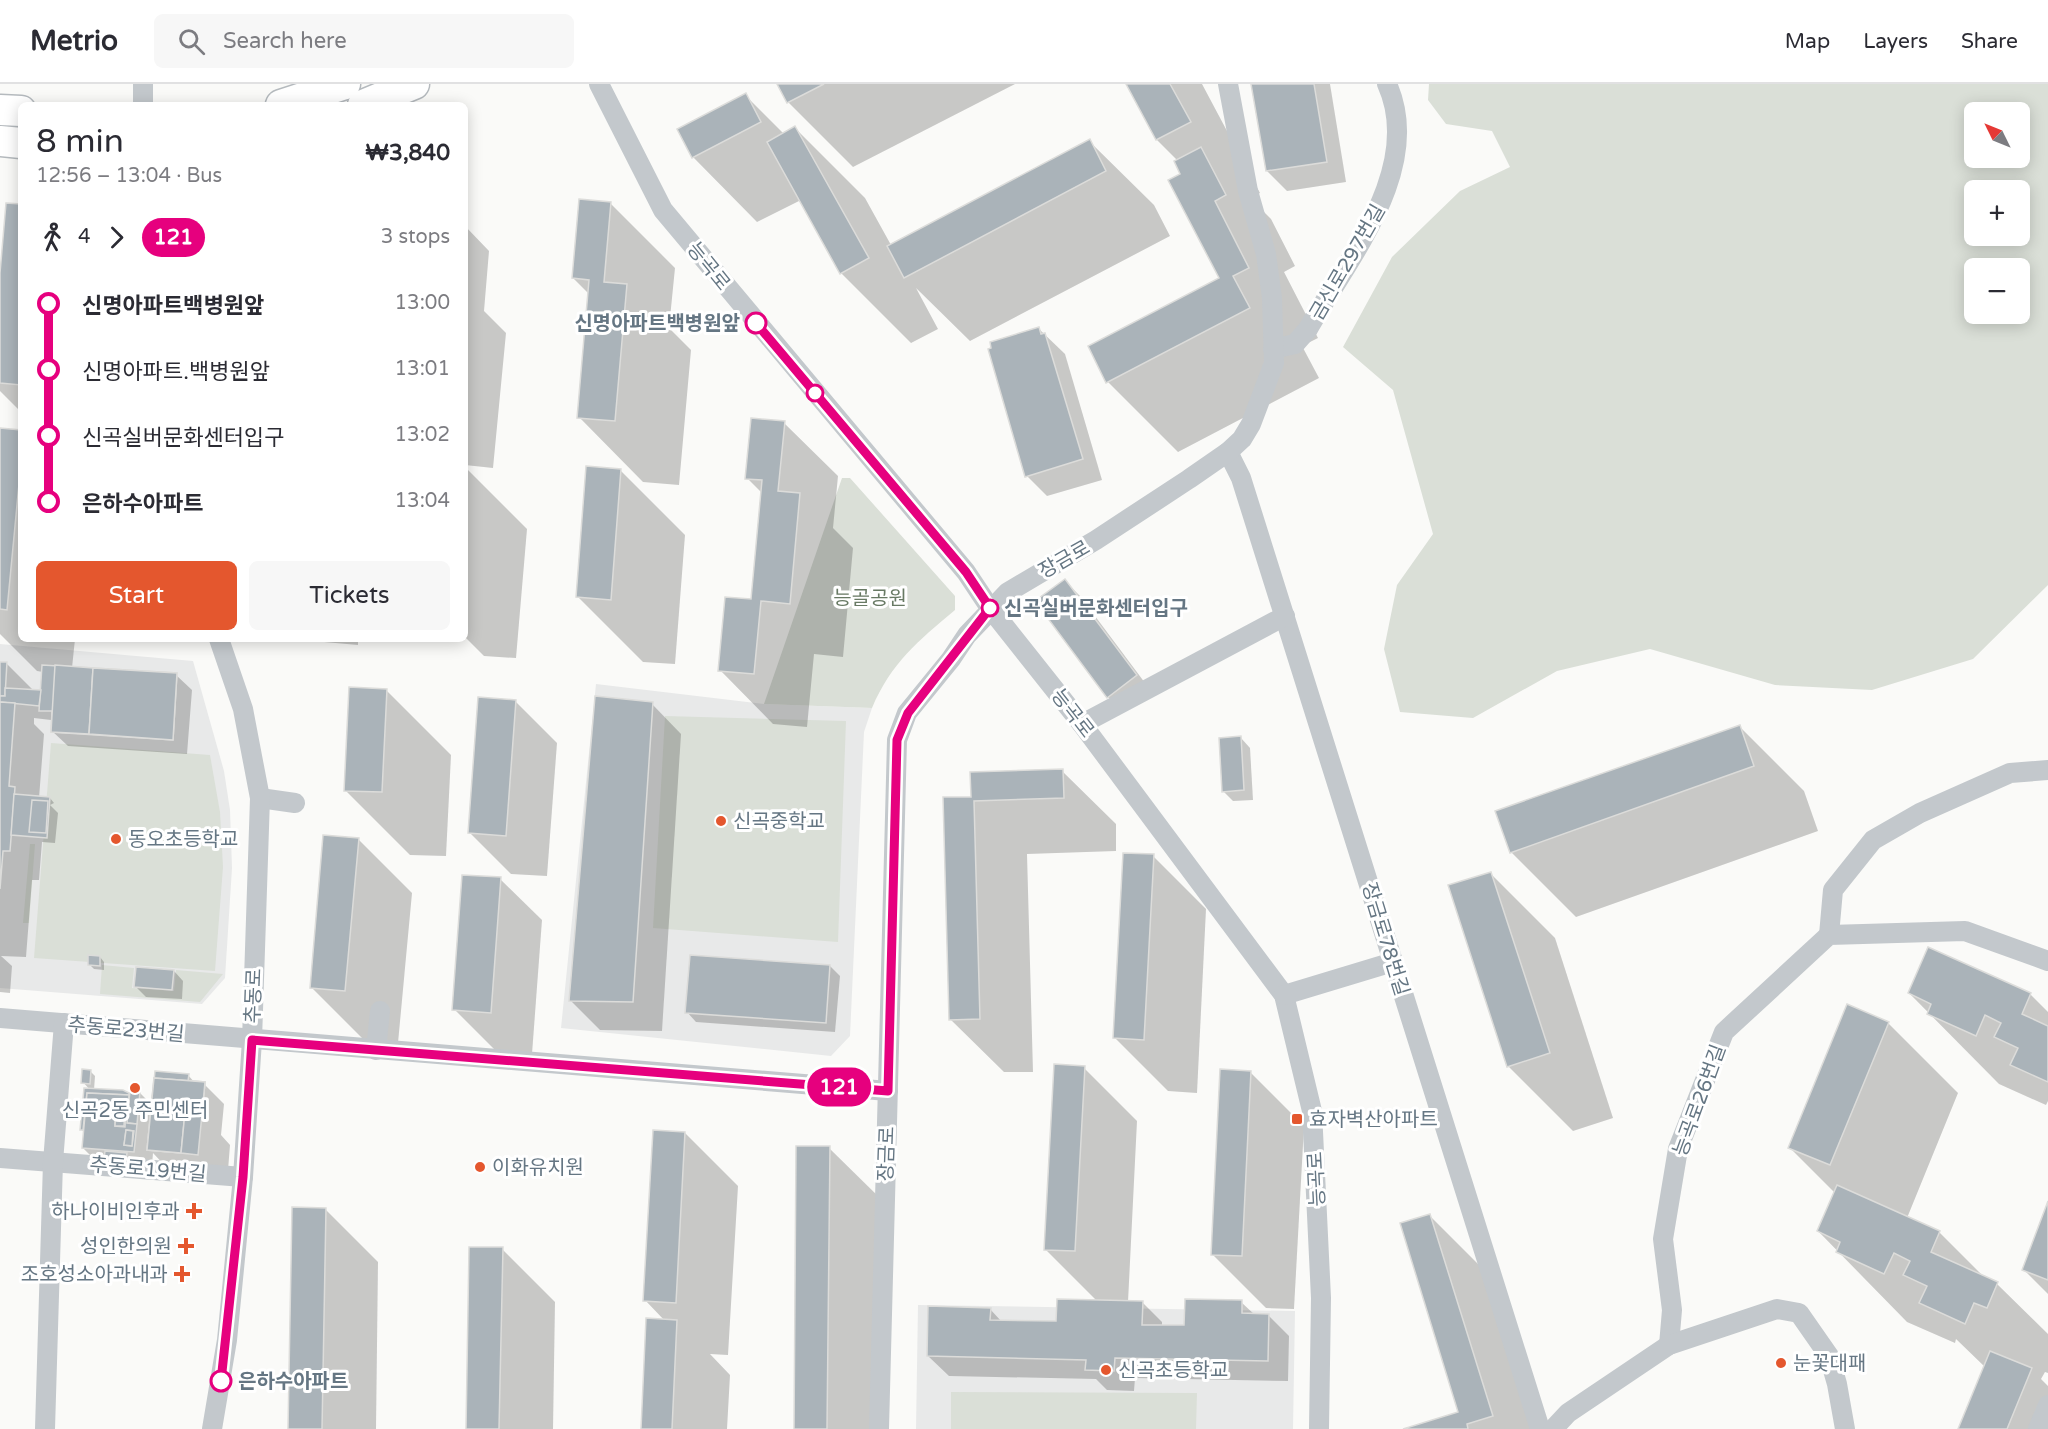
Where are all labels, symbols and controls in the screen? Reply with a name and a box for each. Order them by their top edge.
search box [154,14,574,68]
text: Metrio [30,24,118,58]
icon: search [175,25,208,58]
text: Search here [223,28,347,54]
text: Map [1785,29,1830,54]
text: Layers [1863,29,1928,54]
text: Share [1961,29,2018,54]
north arrow [1964,102,2030,168]
map controls [1964,102,2030,324]
text: 8 min [36,122,124,161]
text: ₩3,840 [365,140,450,166]
text: 12:56 – 13:04 · Bus [36,164,222,188]
button: + [1964,180,2030,246]
street label: 금신로297번길 [1305,200,1391,325]
icon: walk [36,221,69,254]
icon: forward [100,221,133,254]
text: 4 [78,225,91,249]
text: 121 [154,225,193,250]
text: 3 stops [381,225,450,249]
street label: 능곡로 [682,238,735,296]
button: − [1964,258,2030,324]
text: 13:00 [395,291,450,315]
text: 신명아파트백병원앞 [82,293,264,319]
place label: 신명아파트백병원앞 [574,312,741,336]
marker: 신명아파트백병원앞 [745,312,767,334]
text: 13:01 [395,357,450,381]
text: 신명아파트.백병원앞 [82,359,270,385]
unlabelled marker [806,384,824,402]
text: 13:02 [395,423,450,447]
text: 신곡실버문화센터입구 [82,425,284,451]
text: 13:04 [395,489,450,513]
text: 은하수아파트 [82,491,203,517]
street label: 장금로 [1035,536,1094,584]
button: Start [36,561,237,630]
button: Tickets [249,561,450,630]
park label: 능골공원 [833,587,907,611]
place label: 신곡실버문화센터입구 [1004,597,1188,621]
marker: 신곡실버문화센터입구 [981,599,999,617]
street label: 능곡로 [1046,684,1099,743]
place label: 신곡중학교 [733,810,825,834]
marker: 신곡중학교 [714,814,728,828]
place label: 동오초등학교 [128,828,238,852]
marker: 동오초등학교 [109,832,123,846]
street label: 장금로78번길 [1356,880,1414,999]
street label: 추동로 [241,968,267,1024]
street label: 추동로23번길 [67,1013,185,1047]
street label: 능곡로26번길 [1669,1041,1731,1159]
line badge: 121 [804,1068,874,1106]
text: 121 [819,1075,859,1100]
marker: 신곡2동 주민센터 [128,1081,142,1095]
place label: 신곡2동 주민센터 [62,1099,208,1123]
place label: 효자벽산아파트 [1309,1108,1438,1132]
marker: 효자벽산아파트 [1290,1112,1304,1126]
street label: 장금로 [874,1126,900,1182]
street label: 능곡로 [1304,1151,1330,1207]
street label: 추동로19번길 [89,1153,207,1187]
place label: 이화유치원 [492,1156,584,1180]
marker: 이화유치원 [473,1160,487,1174]
place label: 하나이비인후과 [51,1200,180,1224]
marker: 하나이비인후과 [185,1202,203,1220]
place label: 성인한의원 [80,1235,172,1259]
marker: 성인한의원 [177,1237,195,1255]
place label: 조호성소아과내과 [21,1263,168,1287]
marker: 조호성소아과내과 [173,1265,191,1283]
place label: 눈꽃대패 [1793,1352,1867,1376]
marker: 눈꽃대패 [1774,1356,1788,1370]
place label: 신곡초등학교 [1118,1359,1228,1383]
marker: 신곡초등학교 [1099,1363,1113,1377]
marker: 은하수아파트 [210,1370,232,1392]
place label: 은하수아파트 [238,1370,348,1394]

